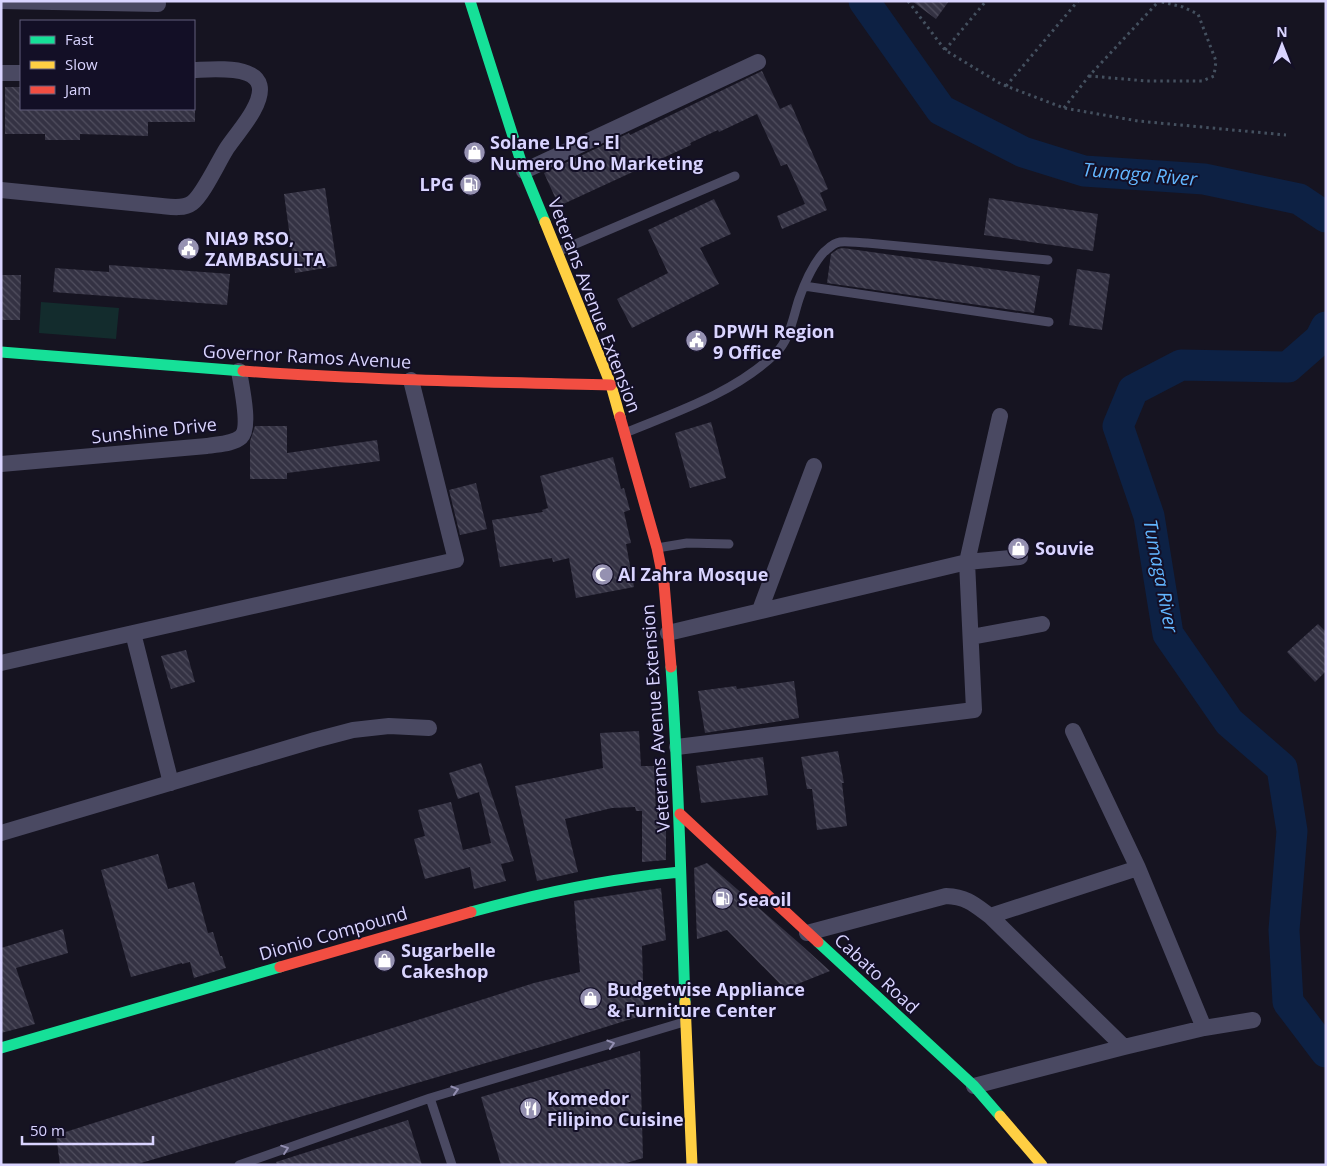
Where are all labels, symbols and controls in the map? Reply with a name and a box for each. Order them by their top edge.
legend [20,20,195,110]
north arrow [1257,20,1307,70]
text: N [1276,22,1288,41]
text: Fast [65,29,94,49]
text: Slow [65,54,98,74]
text: Jam [63,79,91,99]
place label: Solane LPG - El Numero Uno Marketing [490,130,703,175]
shop icon: Solane LPG - El Numero Uno Marketing [462,140,486,164]
water label: Tumaga River [1082,156,1200,192]
place label: LPG [419,172,454,196]
fuel station icon: LPG [458,172,482,196]
street label: Veterans Avenue Extension [543,194,647,416]
place label: NIA9 RSO, ZAMBASULTA [205,226,326,271]
public building icon: NIA9 RSO, ZAMBASULTA [177,236,201,260]
place label: DPWH Region 9 Office [713,319,835,364]
public building icon: DPWH Region 9 Office [685,329,709,353]
street label: Governor Ramos Avenue [202,339,412,373]
street label: Sunshine Drive [90,411,218,449]
water label: Tumaga River [1137,517,1185,636]
shop icon: Souvie [1007,536,1031,560]
place label: Souvie [1035,536,1094,560]
mosque icon: Al Zahra Mosque [590,562,614,586]
place label: Al Zahra Mosque [618,562,768,586]
street label: Veterans Avenue Extension [635,603,675,833]
fuel station icon: Seaoil [710,887,734,911]
place label: Seaoil [738,887,792,911]
street label: Dionio Compound [256,900,410,966]
street label: Cabato Road [830,928,924,1018]
place label: Sugarbelle Cakeshop [401,938,496,983]
shop icon: Sugarbelle Cakeshop [373,948,397,972]
place label: Budgetwise Appliance & Furniture Center [607,977,805,1022]
shop icon: Budgetwise Appliance & Furniture Center [579,987,603,1011]
one-way arrow [606,1039,615,1049]
one-way arrow [451,1086,459,1096]
place label: Komedor Filipino Cuisine [547,1086,684,1131]
restaurant icon: Komedor Filipino Cuisine [519,1096,543,1120]
scale bar [22,1114,154,1146]
text: 50 m [30,1120,65,1140]
one-way arrow [280,1144,289,1154]

